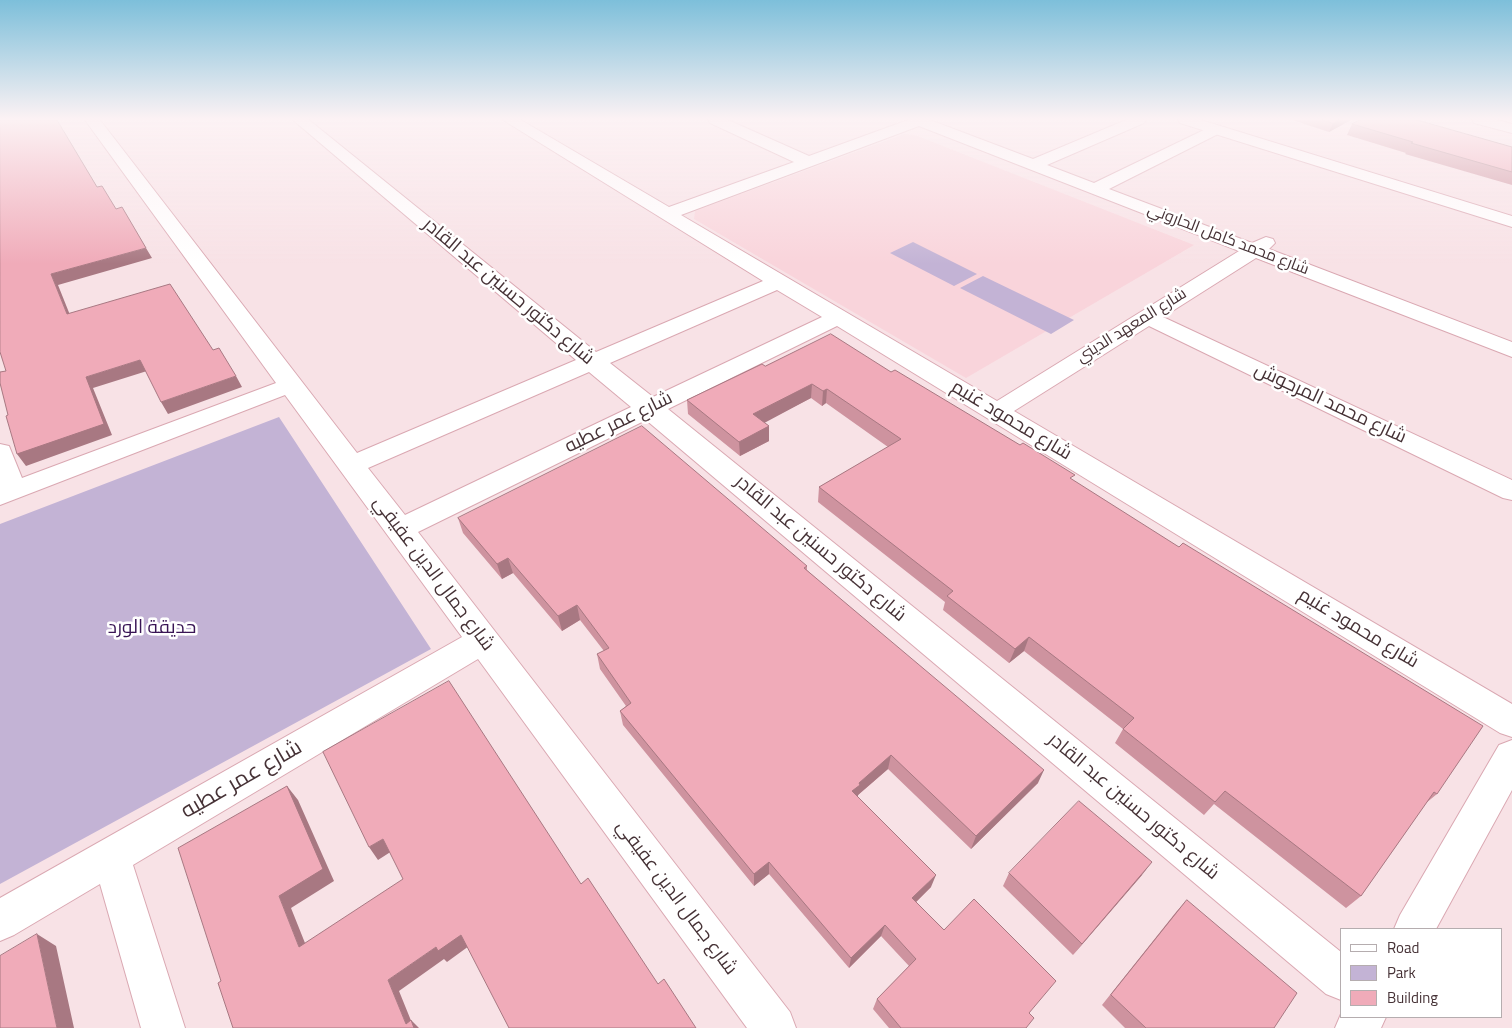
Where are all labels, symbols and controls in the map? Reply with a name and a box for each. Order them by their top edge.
street label: شارع محمد كامل الحاروني [1145,200,1311,280]
street label: شارع دكتور حسنين عبد القادر [418,214,598,370]
street label: شارع المعهد الديني [1073,284,1191,368]
street label: شارع محمد المرجوش [1250,359,1410,449]
street label: شارع محمود غنيم [947,376,1075,466]
street label: شارع عمر عطيه [561,387,677,459]
street label: شارع دكتور حسنين عبد القادر [730,471,910,627]
street label: شارع جمال الدين عفيفي [367,492,499,656]
street label: شارع محمود غنيم [1294,584,1422,674]
park label: حديقة الورد [108,617,196,639]
street label: شارع دكتور حسنين عبد القادر [1043,729,1223,885]
street label: شارع عمر عطيه [177,735,307,825]
street label: شارع جمال الدين عفيفي [610,816,742,980]
legend [1340,928,1502,1018]
text: Road [1387,936,1419,959]
text: Park [1387,961,1416,984]
text: Building [1387,986,1438,1009]

